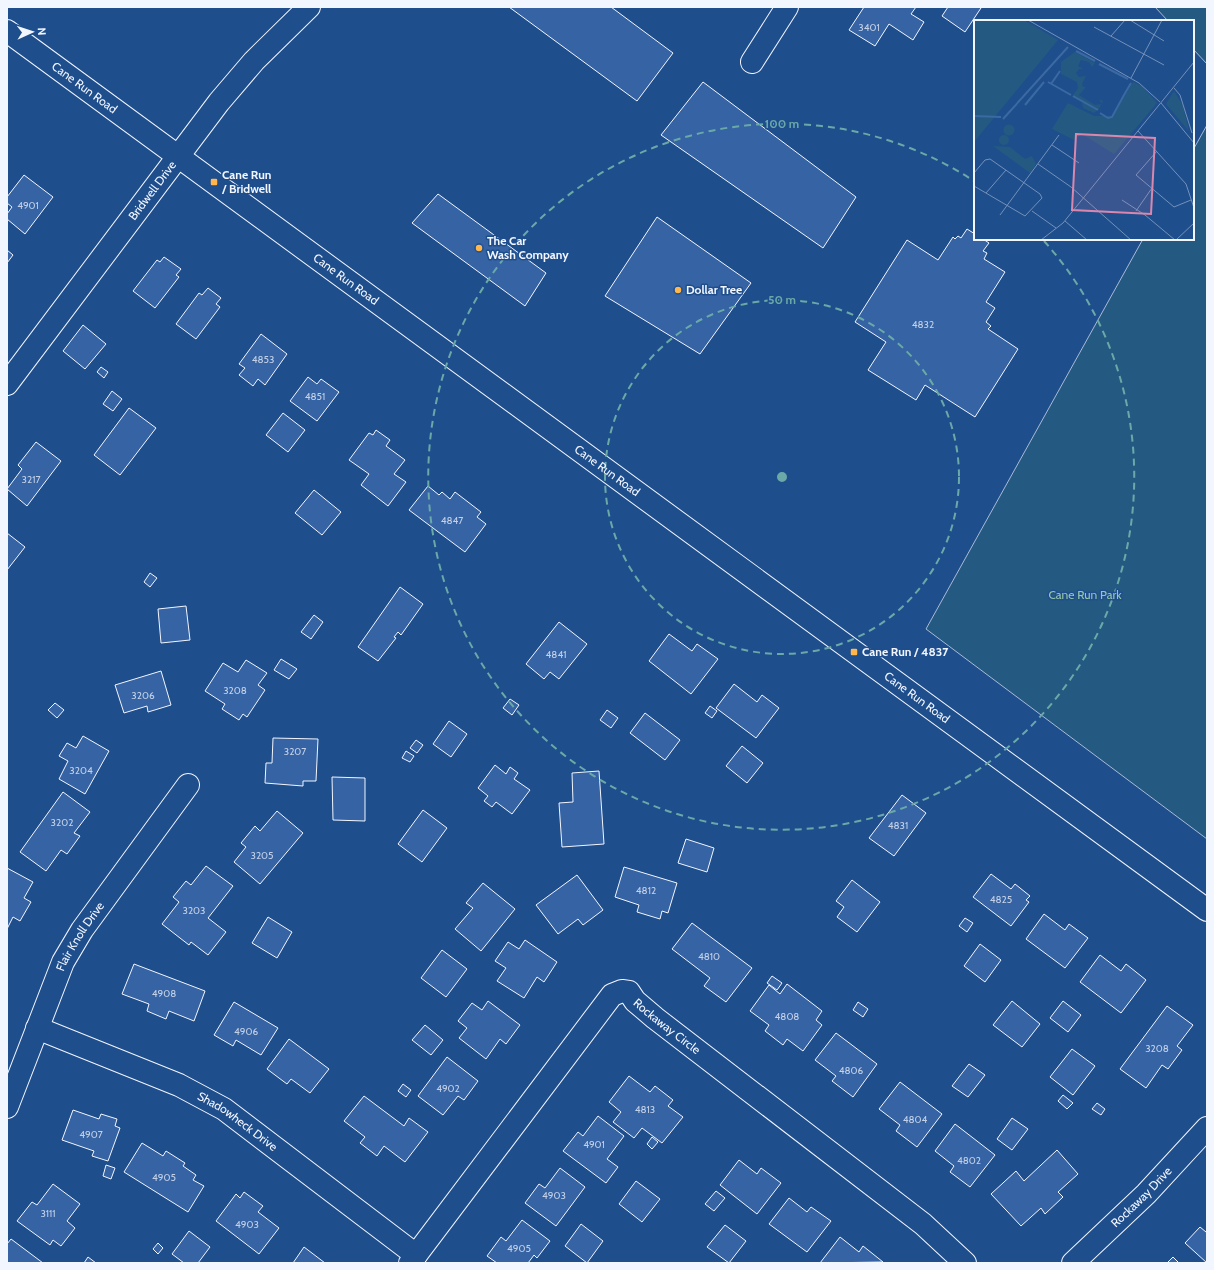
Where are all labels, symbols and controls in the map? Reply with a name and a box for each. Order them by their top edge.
north arrow [12,12,52,52]
inset map [974,20,1194,240]
house number: 3401 [858,21,880,34]
text: N [35,27,49,36]
street label: Cane Run Road [49,58,120,116]
text: 100 m [765,116,799,131]
street label: Bridwell Drive [125,158,179,223]
place label: Cane Run / Bridwell [221,167,271,196]
marker: Cane Run / Bridwell [209,177,219,187]
house number: 4901 [17,199,39,212]
place label: The Car Wash Company [487,233,569,262]
marker: The Car Wash Company [474,243,484,253]
street label: Cane Run Road [310,250,382,308]
place label: Dollar Tree [686,282,742,297]
marker: Dollar Tree [673,285,683,295]
text: 50 m [768,292,796,307]
house number: 4832 [912,318,934,331]
house number: 4853 [252,353,274,366]
house number: 4851 [305,390,325,403]
street label: Cane Run Road [572,441,643,499]
centre of rings [775,470,789,484]
house number: 3217 [22,473,40,486]
house number: 4847 [441,514,463,527]
park label: Cane Run Park [1048,587,1122,602]
place label: Cane Run / 4837 [862,644,949,659]
marker: Cane Run / 4837 [849,647,859,657]
house number: 4841 [546,648,566,661]
street label: Cane Run Road [882,668,953,726]
house number: 3208 [223,684,247,697]
house number: 3206 [131,689,155,702]
house number: 3207 [284,745,306,758]
house number: 3204 [69,764,93,777]
house number: 3202 [51,816,73,829]
house number: 4831 [888,819,908,832]
house number: 3205 [250,849,274,862]
house number: 4812 [636,884,656,897]
house number: 4825 [990,893,1012,906]
street label: Flair Knoll Drive [52,899,107,973]
house number: 3203 [182,904,206,917]
house number: 4810 [698,950,720,963]
house number: 4908 [152,987,176,1000]
street label: Rockaway Circle [631,995,704,1057]
house number: 4808 [775,1010,799,1023]
house number: 4906 [234,1025,258,1038]
house number: 3208 [1145,1042,1169,1055]
house number: 4806 [839,1064,864,1077]
house number: 4902 [436,1082,460,1095]
street label: Shadowheck Drive [195,1088,281,1154]
house number: 4813 [635,1103,655,1116]
house number: 4804 [903,1113,928,1126]
house number: 4907 [79,1128,103,1141]
house number: 4901 [583,1138,605,1151]
house number: 4802 [957,1154,981,1167]
street label: Rockaway Drive [1108,1163,1175,1230]
house number: 4905 [152,1171,176,1184]
house number: 4903 [542,1189,566,1202]
house number: 3111 [40,1207,56,1220]
house number: 4903 [235,1218,259,1231]
house number: 4905 [507,1242,531,1255]

